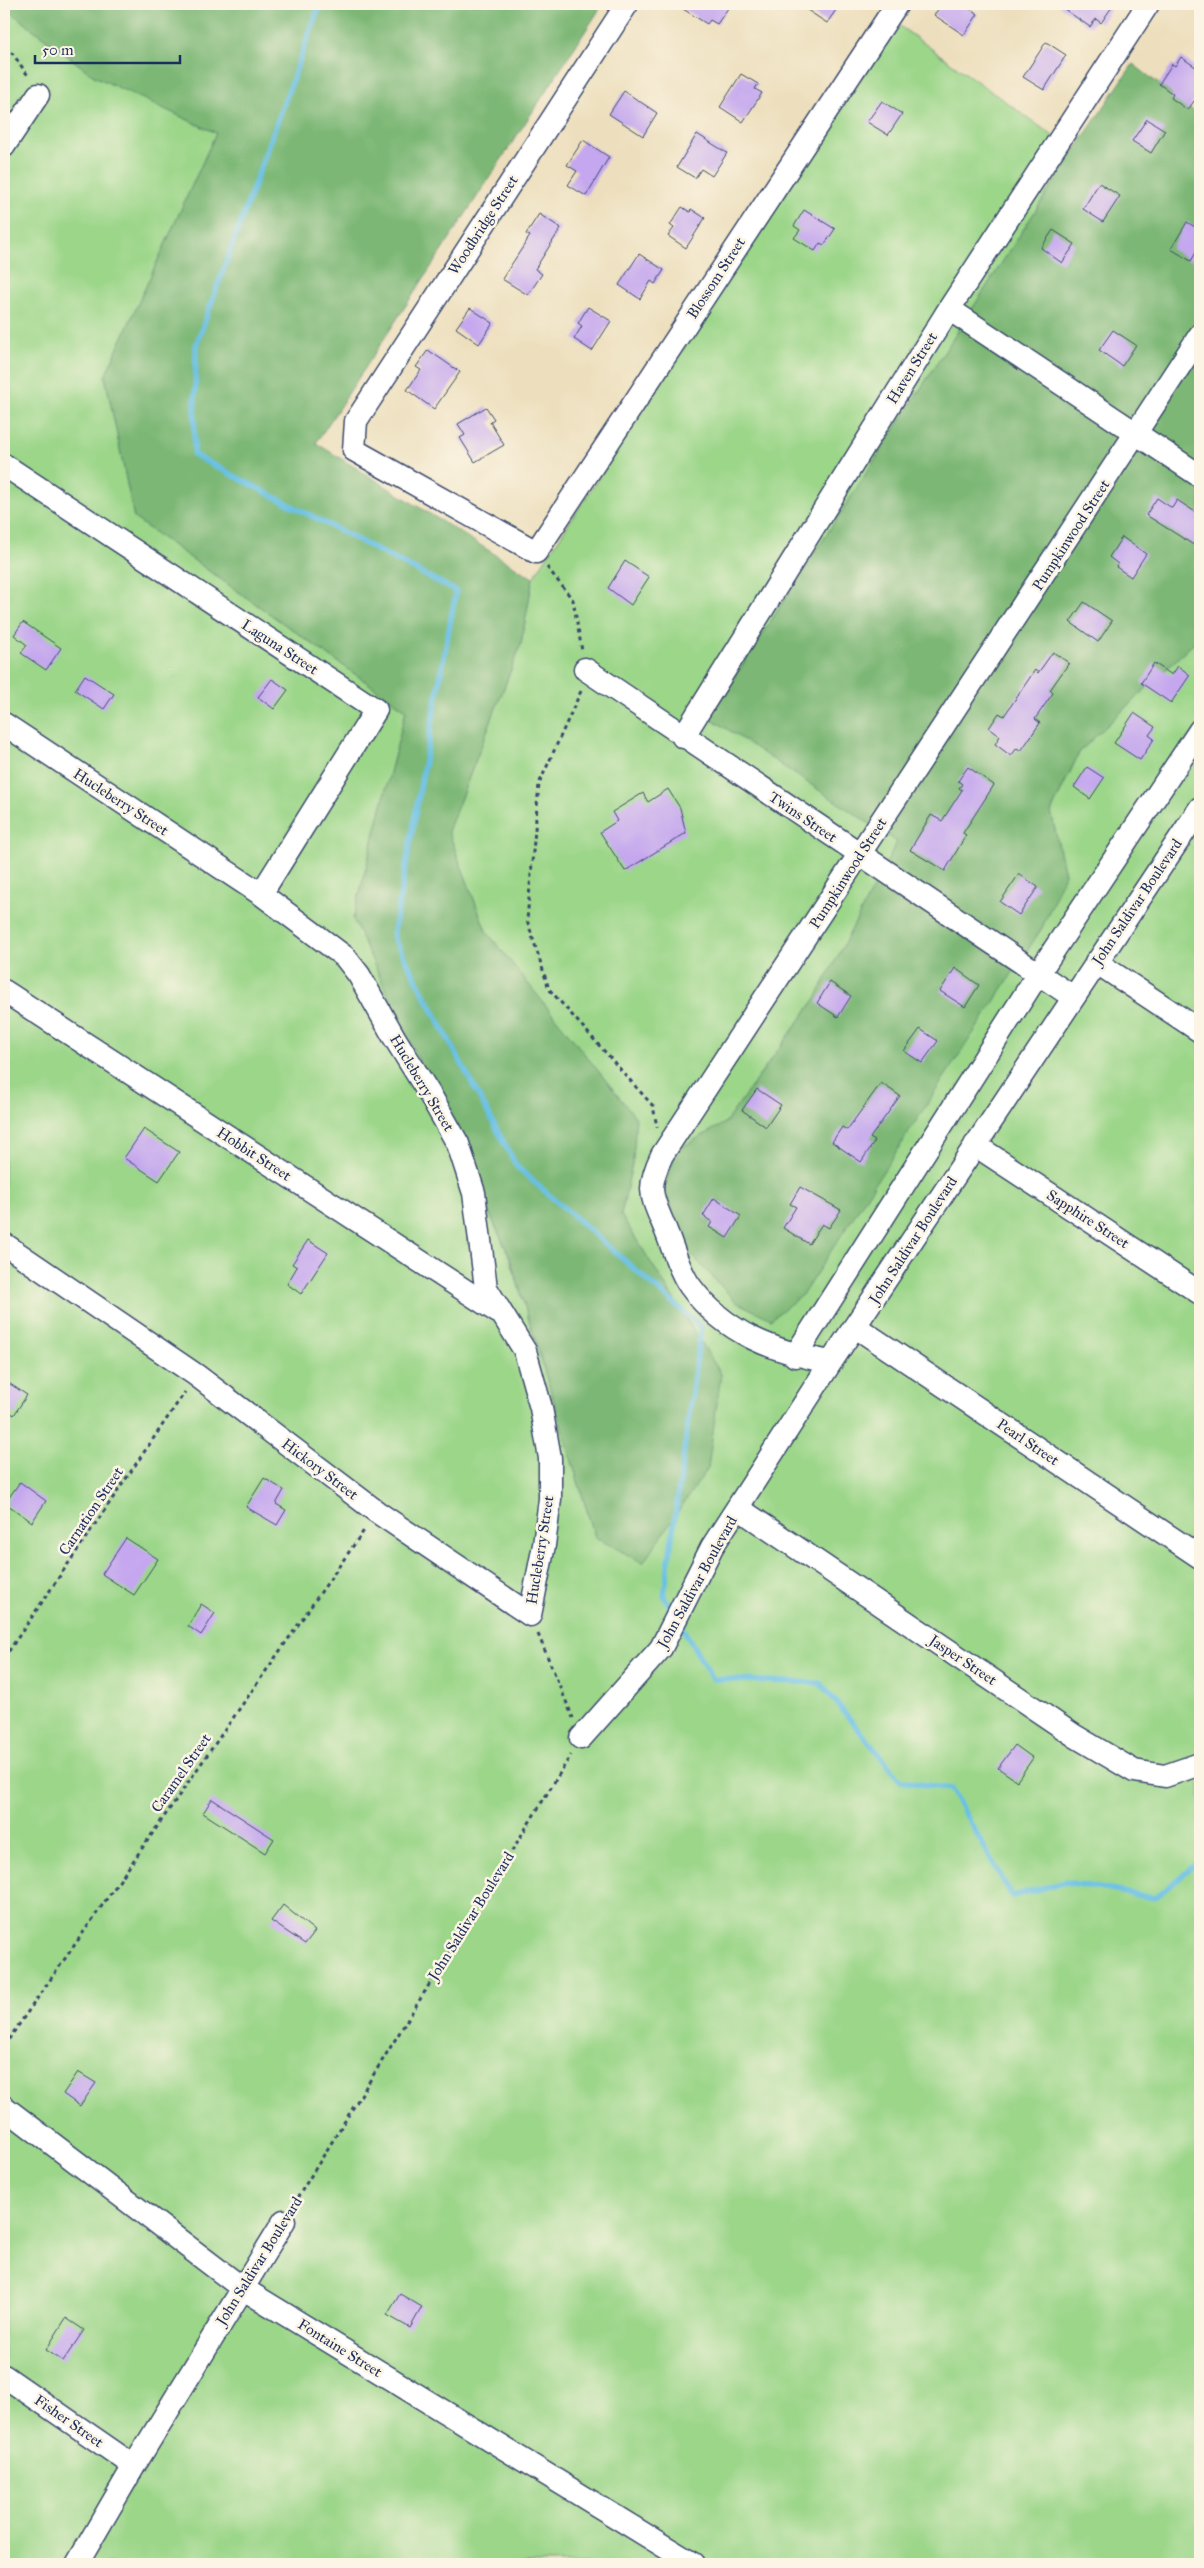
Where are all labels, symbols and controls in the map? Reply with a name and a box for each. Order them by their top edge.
scale bar [35,32,180,64]
text: 50 m [42,41,74,59]
street label: Woodbridge Street [444,171,522,278]
street label: Blossom Street [683,233,749,322]
street label: Haven Street [883,328,941,407]
street label: Pumpkinwood Street [1028,476,1114,594]
street label: Laguna Street [238,616,322,679]
street label: Hucleberry Street [70,765,172,840]
street label: Twins Street [766,788,841,847]
street label: Pumpkinwood Street [805,814,891,932]
street label: John Saldivar Boulevard [1087,835,1187,971]
street label: Hucleberry Street [386,1031,458,1135]
street label: Hobbit Street [214,1123,295,1185]
street label: John Saldivar Boulevard [864,1173,962,1309]
street label: Sapphire Street [1043,1186,1133,1253]
street label: Pearl Street [994,1415,1063,1470]
street label: Hickory Street [278,1434,362,1504]
street label: Carnation Street [55,1463,127,1558]
street label: Hucleberry Street [523,1494,558,1606]
street label: John Saldivar Boulevard [652,1512,742,1653]
street label: Jasper Street [924,1630,1001,1690]
street label: Caramel Street [147,1730,215,1816]
street label: John Saldivar Boulevard [423,1848,519,1986]
street label: John Saldivar Boulevard [211,2193,307,2331]
street label: Fontaine Street [295,2315,386,2381]
street label: Fisher Street [31,2391,108,2452]

